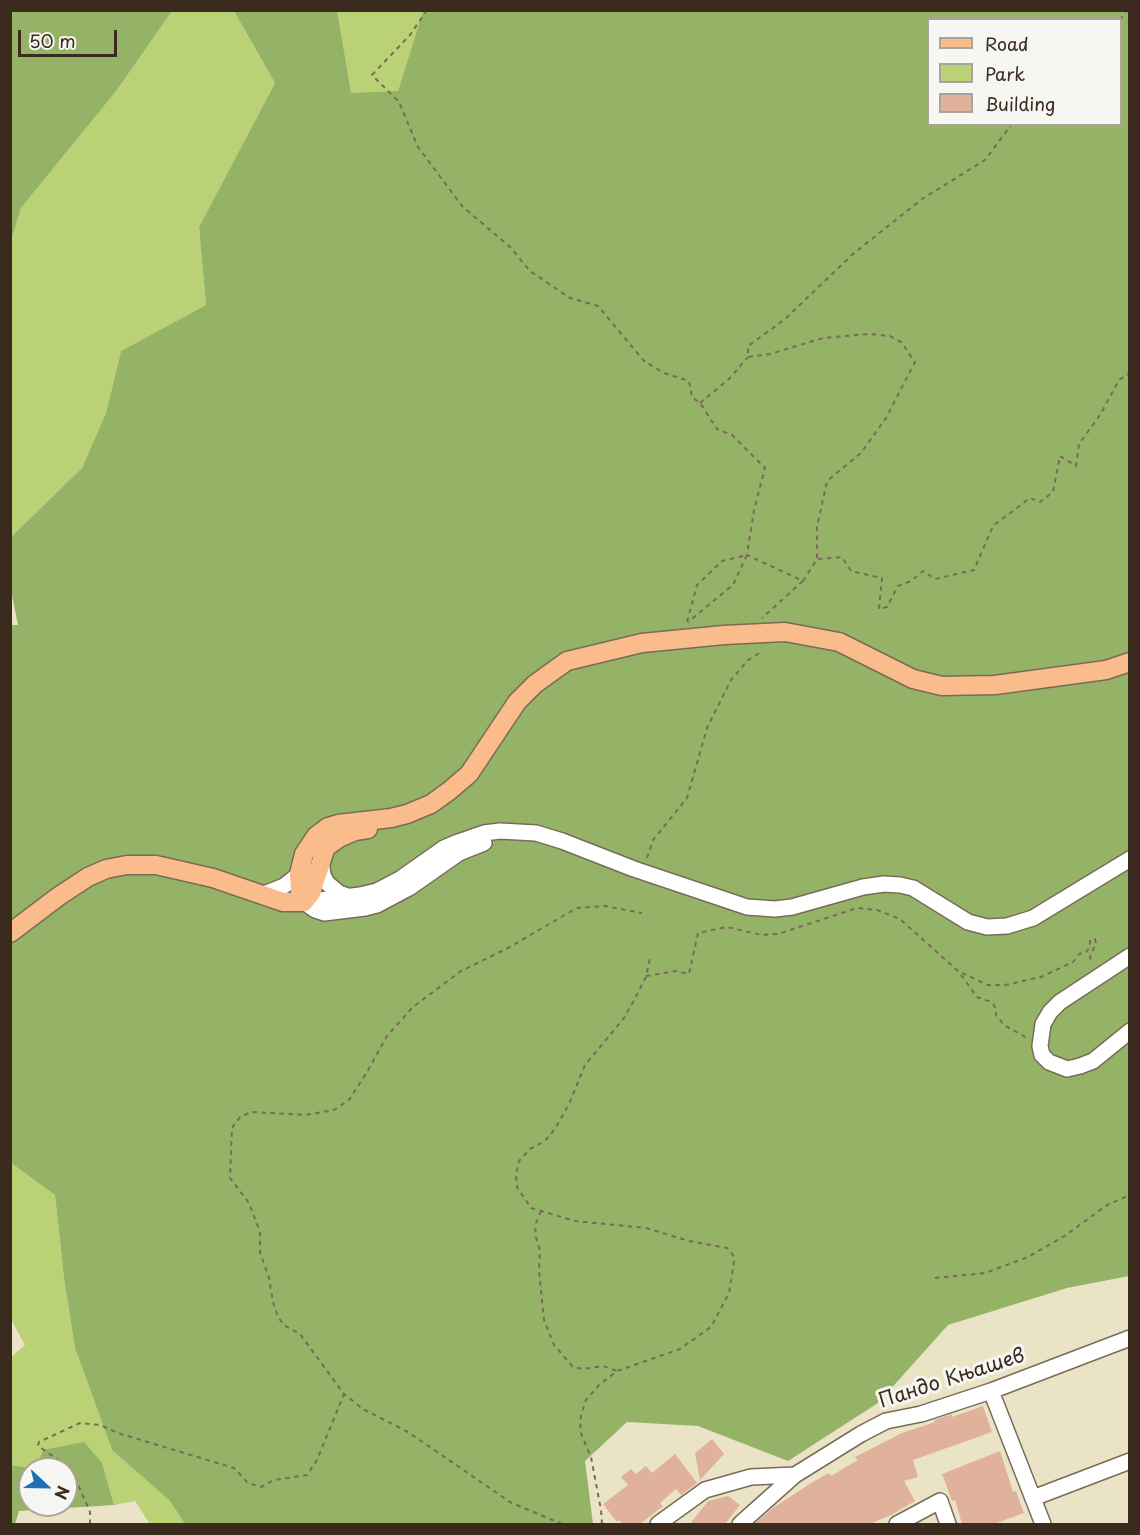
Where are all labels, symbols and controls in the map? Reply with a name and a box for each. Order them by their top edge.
scale bar [21,18,120,56]
legend [927,18,1122,126]
text: 50 m [29,27,76,54]
text: Road [985,30,1029,57]
text: Park [985,60,1025,87]
text: Building [985,90,1055,117]
street label: Пандо Књашев [876,1344,1028,1414]
north arrow [18,1457,78,1517]
text: N [49,1483,76,1503]

